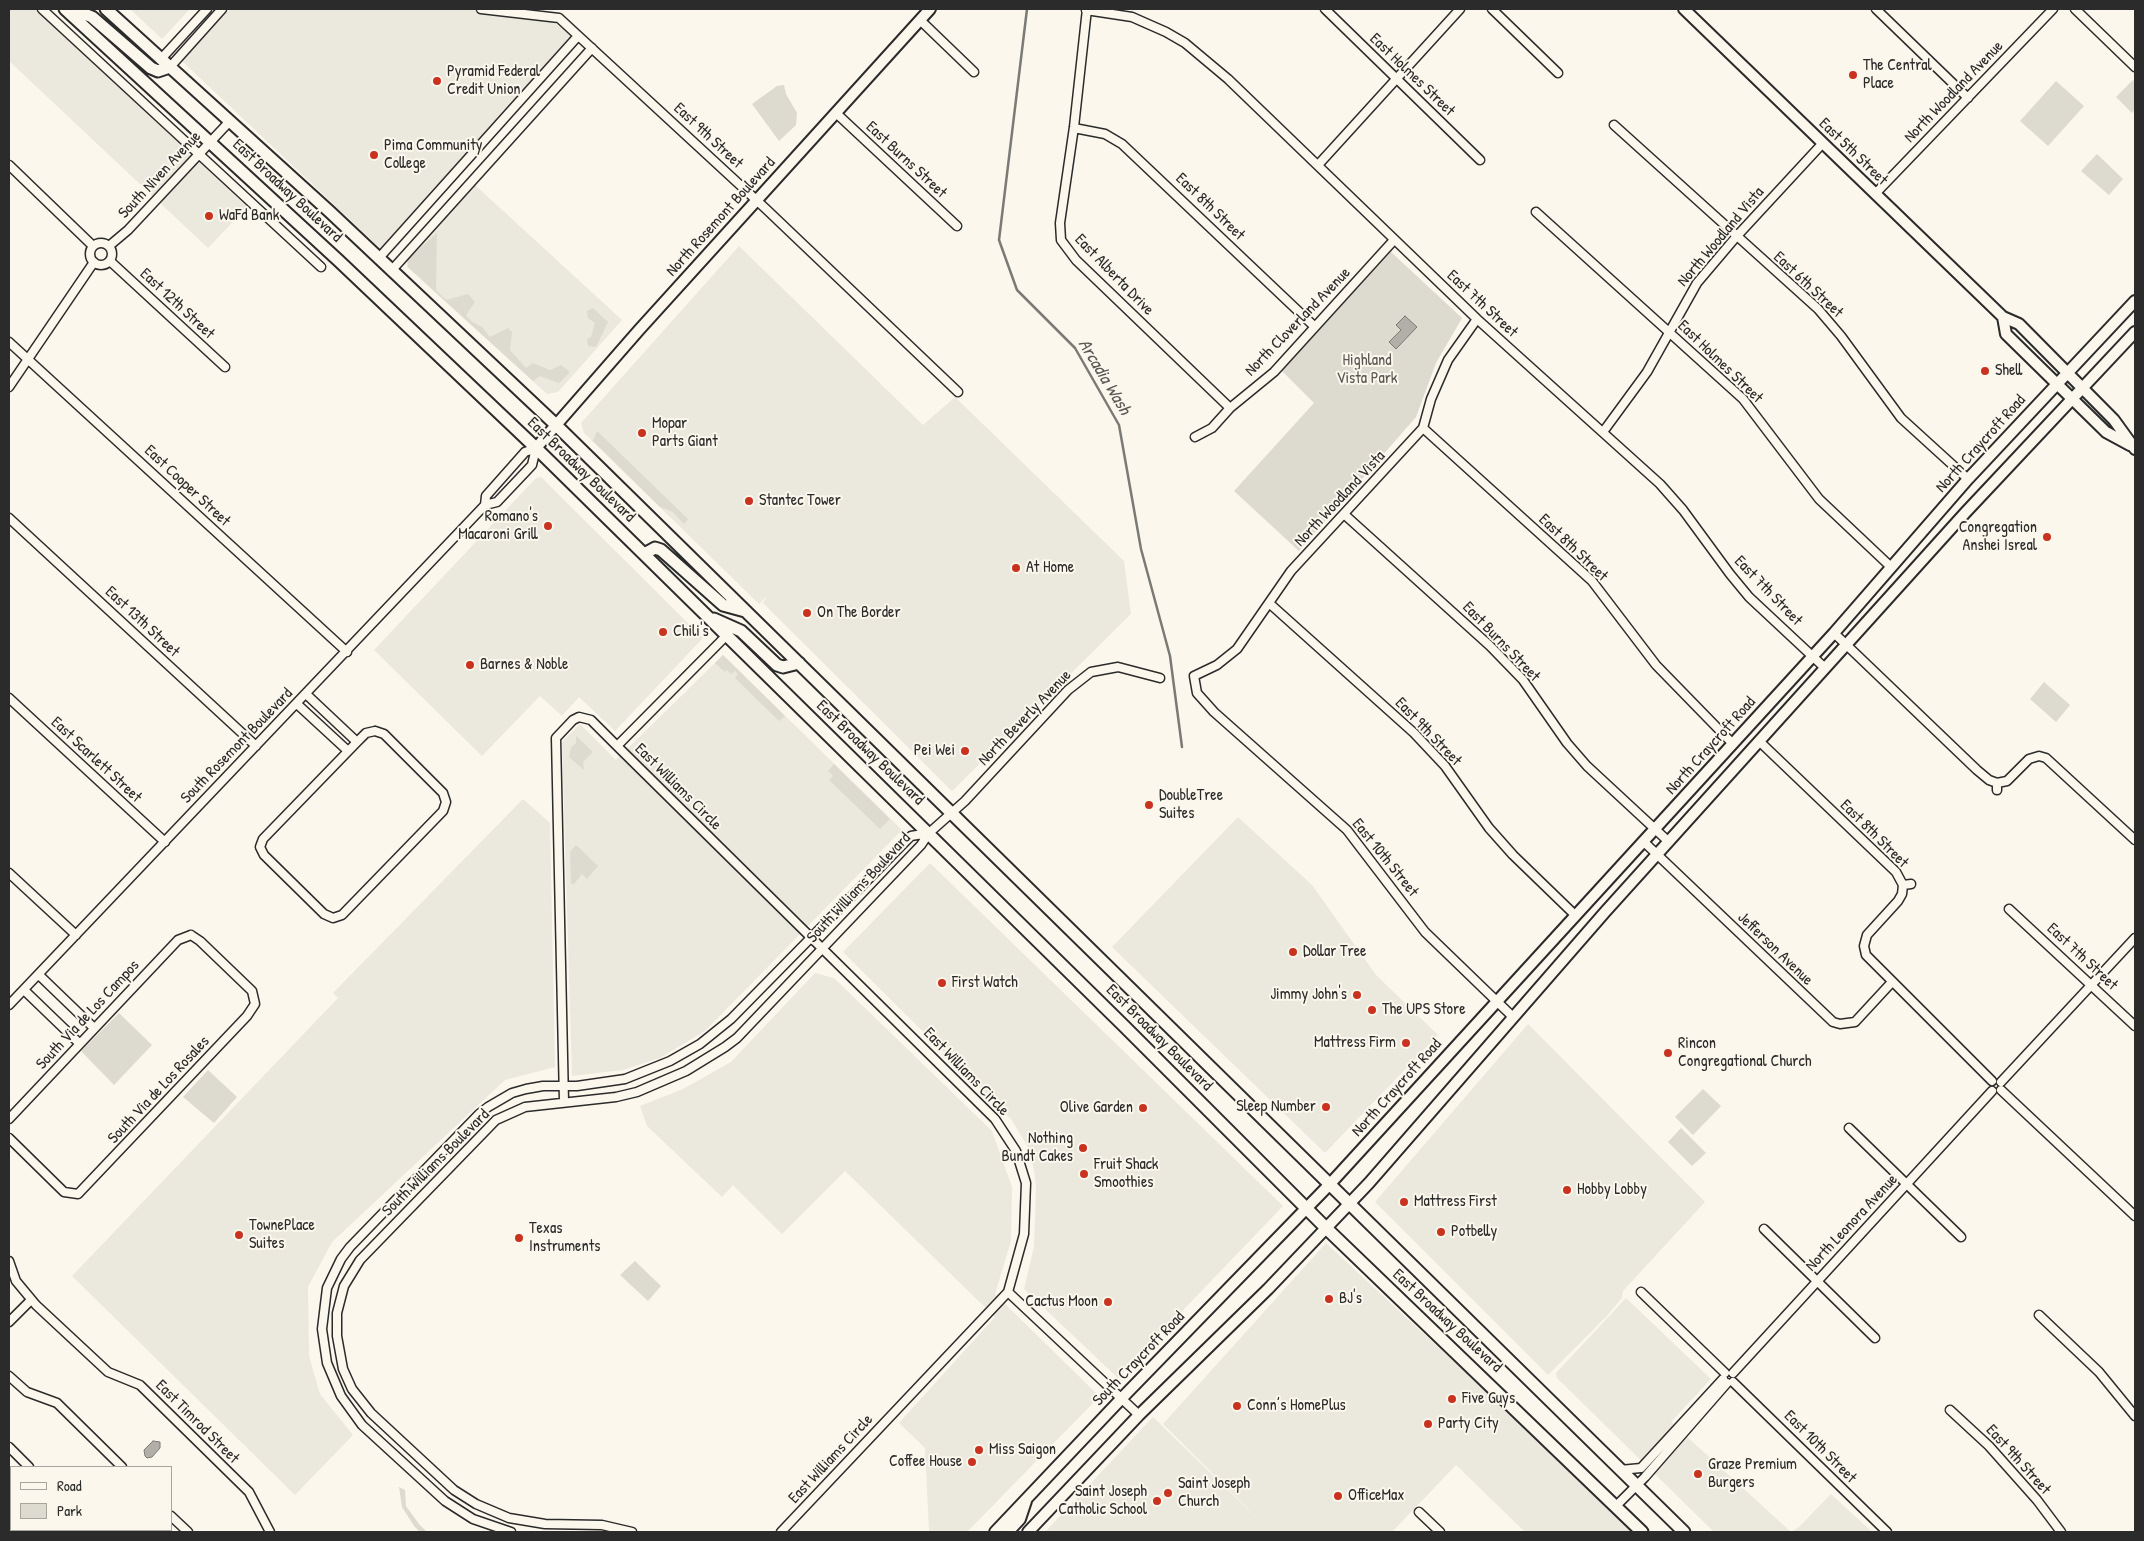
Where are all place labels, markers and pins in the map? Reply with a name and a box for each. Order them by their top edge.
place label: The Central Place [1863,56,1932,94]
place label: Pyramid Federal Credit Union [447,62,540,100]
marker: The Central Place [1847,69,1859,81]
marker: Pyramid Federal Credit Union [431,75,443,87]
place label: Pima Community College [384,136,483,174]
marker: Pima Community College [368,149,380,161]
place label: WaFd Bank [219,206,279,226]
marker: WaFd Bank [203,210,215,222]
place label: Shell [1995,361,2022,381]
marker: Shell [1979,365,1991,377]
place label: Mopar Parts Giant [652,414,718,452]
marker: Mopar Parts Giant [636,427,648,439]
place label: Stantec Tower [759,491,841,511]
marker: Stantec Tower [743,495,755,507]
place label: Romano's Macaroni Grill [458,507,538,545]
place label: Congregation Anshei Isreal [1959,518,2037,556]
marker: Romano's Macaroni Grill [542,520,554,532]
marker: Congregation Anshei Isreal [2041,531,2053,543]
place label: At Home [1026,558,1074,578]
marker: At Home [1010,562,1022,574]
place label: On The Border [817,603,901,623]
marker: On The Border [801,607,813,619]
place label: Chili's [673,622,709,642]
marker: Chili's [657,626,669,638]
place label: Barnes & Noble [480,655,568,675]
marker: Barnes & Noble [464,659,476,671]
place label: Pei Wei [914,741,955,761]
marker: Pei Wei [959,745,971,757]
place label: DoubleTree Suites [1159,786,1223,824]
marker: DoubleTree Suites [1143,799,1155,811]
place label: Dollar Tree [1303,942,1366,962]
marker: Dollar Tree [1287,946,1299,958]
place label: First Watch [952,973,1018,993]
marker: First Watch [936,977,948,989]
place label: Jimmy John's [1270,985,1347,1005]
marker: Jimmy John's [1351,989,1363,1001]
place label: The UPS Store [1382,1000,1466,1020]
marker: The UPS Store [1366,1004,1378,1016]
place label: Mattress Firm [1314,1033,1396,1053]
place label: Rincon Congregational Church [1678,1034,1811,1072]
marker: Mattress Firm [1400,1037,1412,1049]
marker: Rincon Congregational Church [1662,1047,1674,1059]
place label: Sleep Number [1236,1097,1316,1117]
place label: Olive Garden [1060,1098,1133,1118]
marker: Sleep Number [1320,1101,1332,1113]
marker: Olive Garden [1137,1102,1149,1114]
place label: Nothing Bundt Cakes [1002,1129,1073,1167]
marker: Nothing Bundt Cakes [1077,1142,1089,1154]
place label: Fruit Shack Smoothies [1094,1155,1159,1193]
marker: Fruit Shack Smoothies [1078,1168,1090,1180]
place label: Hobby Lobby [1577,1180,1647,1200]
marker: Hobby Lobby [1561,1184,1573,1196]
place label: Mattress First [1414,1192,1497,1212]
marker: Mattress First [1398,1196,1410,1208]
place label: TownePlace Suites [249,1216,315,1254]
place label: Texas Instruments [529,1219,600,1257]
place label: Potbelly [1451,1222,1497,1242]
marker: Potbelly [1435,1226,1447,1238]
marker: TownePlace Suites [233,1229,245,1241]
marker: Texas Instruments [513,1232,525,1244]
place label: BJ's [1339,1289,1362,1309]
place label: Cactus Moon [1025,1292,1098,1312]
marker: BJ's [1323,1293,1335,1305]
marker: Cactus Moon [1102,1296,1114,1308]
place label: Five Guys [1462,1389,1515,1409]
marker: Five Guys [1446,1393,1458,1405]
place label: Conn’s HomePlus [1247,1396,1346,1416]
marker: Conn’s HomePlus [1231,1400,1243,1412]
place label: Party City [1438,1414,1499,1434]
marker: Party City [1422,1418,1434,1430]
place label: Miss Saigon [989,1440,1056,1460]
marker: Miss Saigon [973,1444,985,1456]
place label: Coffee House [889,1452,962,1472]
place label: Graze Premium Burgers [1708,1455,1797,1493]
marker: Coffee House [966,1456,978,1468]
marker: Graze Premium Burgers [1692,1468,1704,1480]
place label: Saint Joseph Church [1178,1474,1250,1512]
place label: Saint Joseph Catholic School [1058,1482,1147,1520]
place label: OfficeMax [1348,1486,1404,1506]
marker: Saint Joseph Church [1162,1487,1174,1499]
marker: OfficeMax [1332,1490,1344,1502]
marker: Saint Joseph Catholic School [1151,1495,1163,1507]

